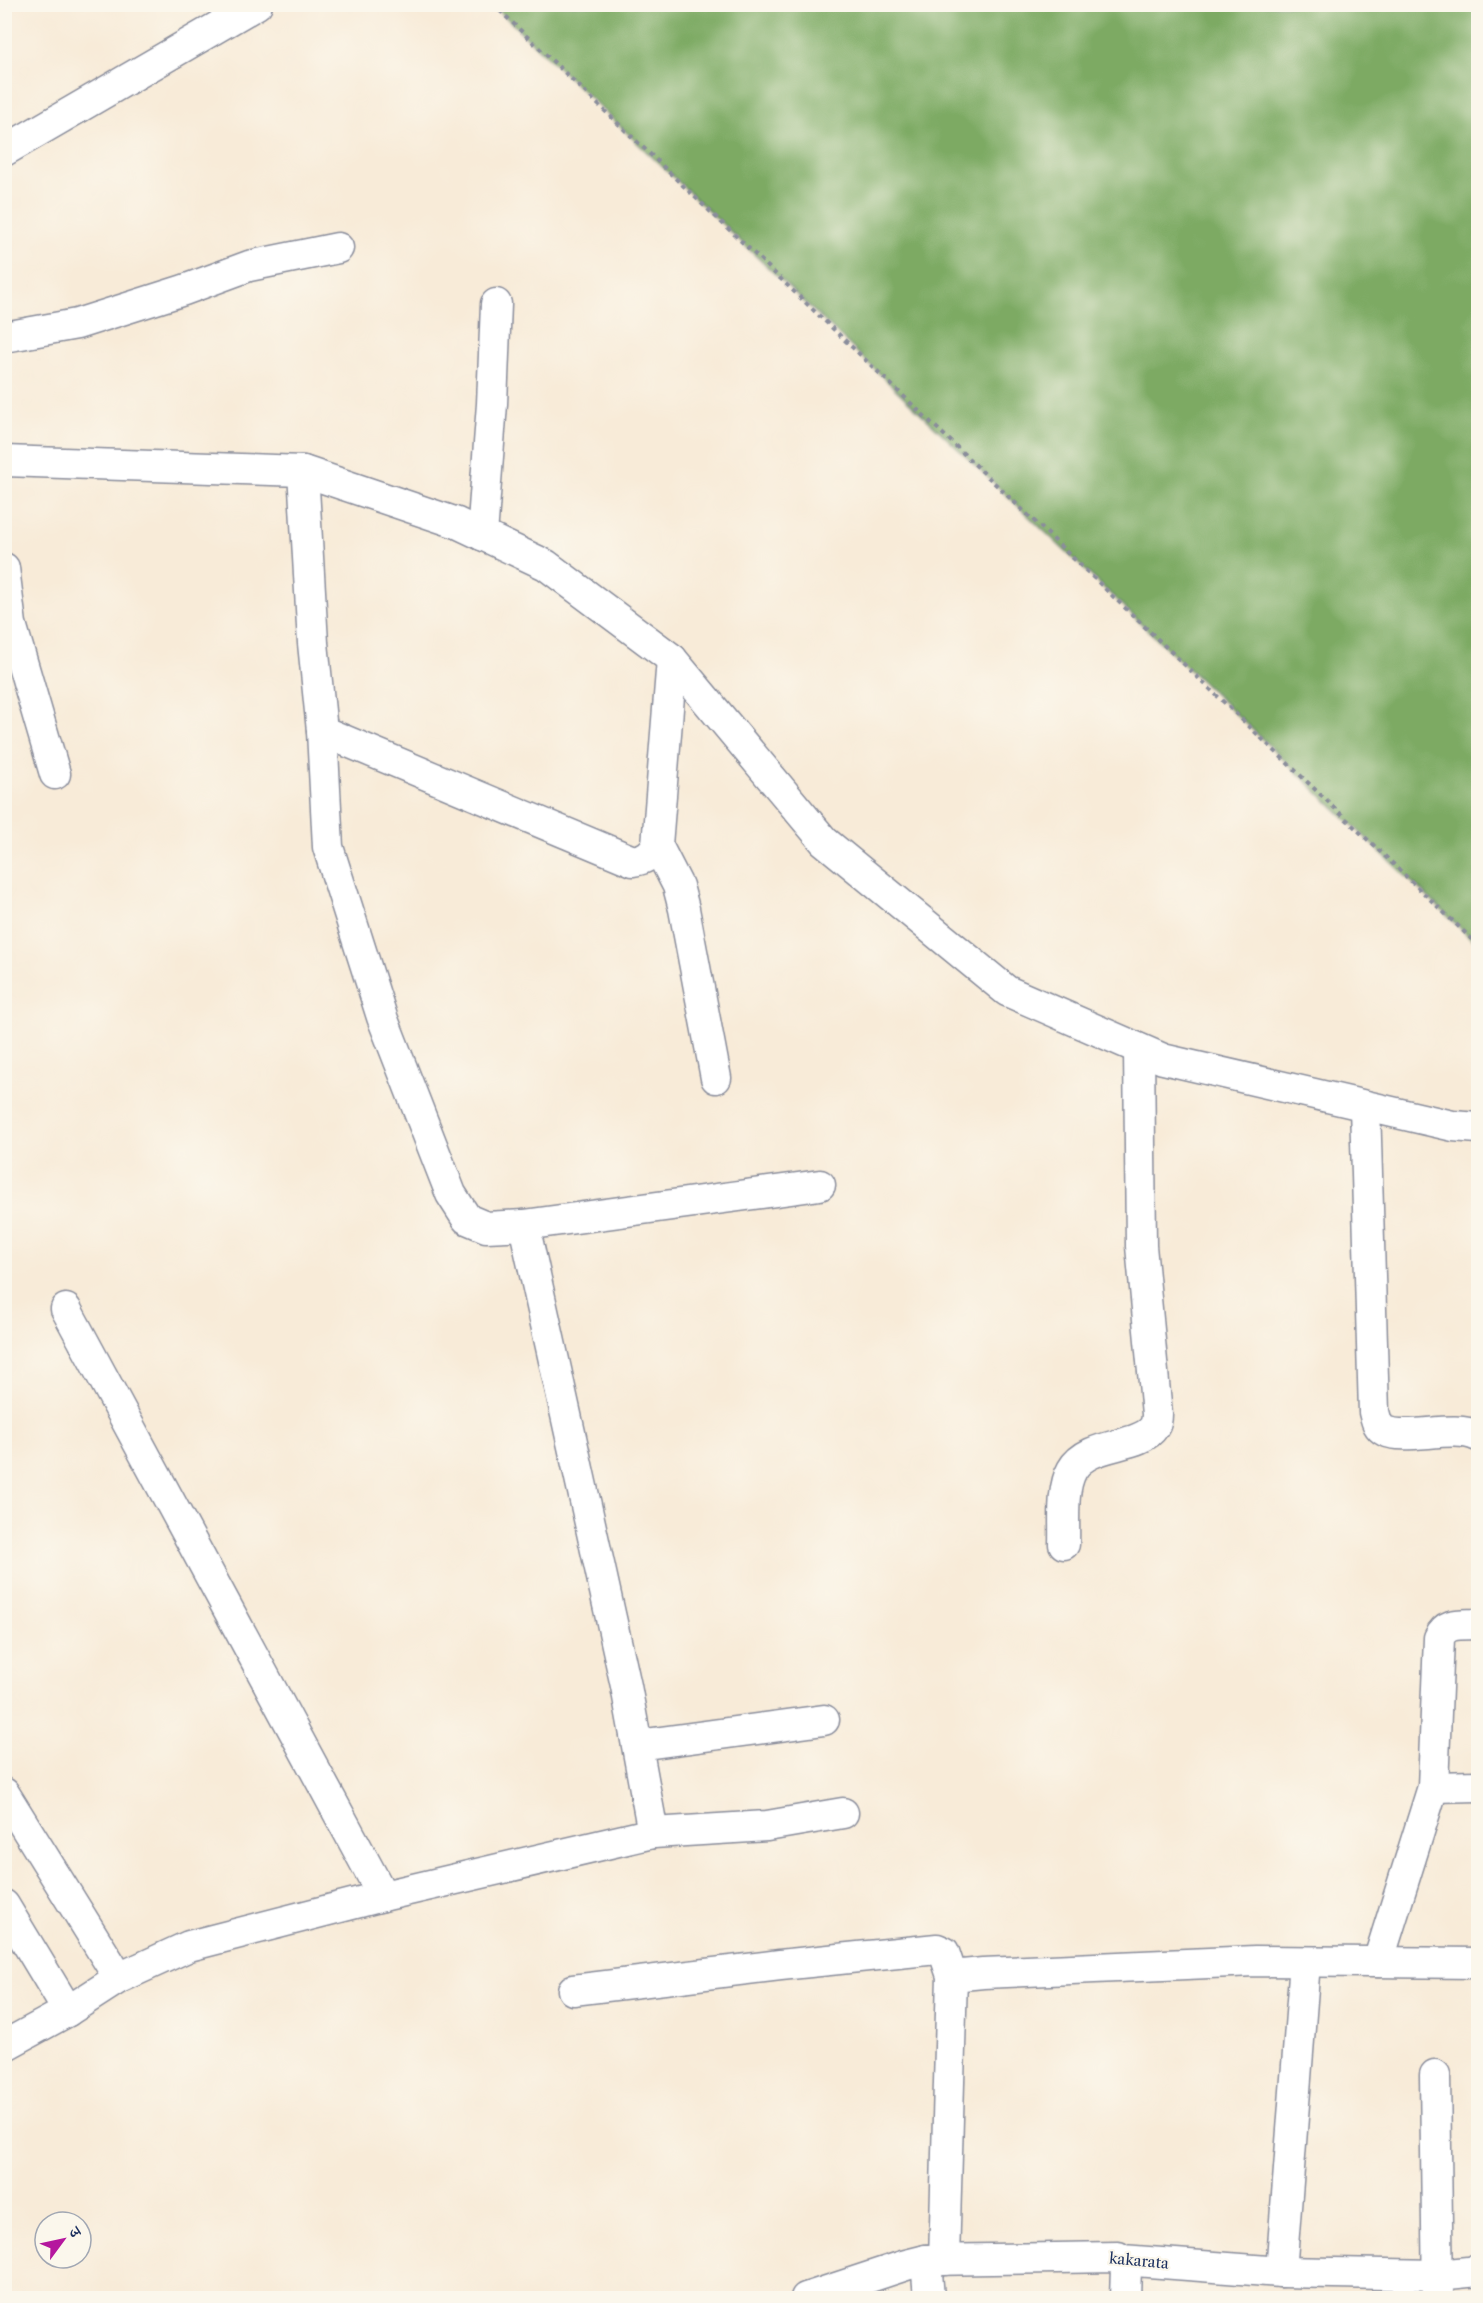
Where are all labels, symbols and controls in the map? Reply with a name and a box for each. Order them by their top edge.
north arrow [33,2210,93,2270]
text: उ [64,2222,87,2242]
street label: kakarata [1108,2248,1170,2273]

